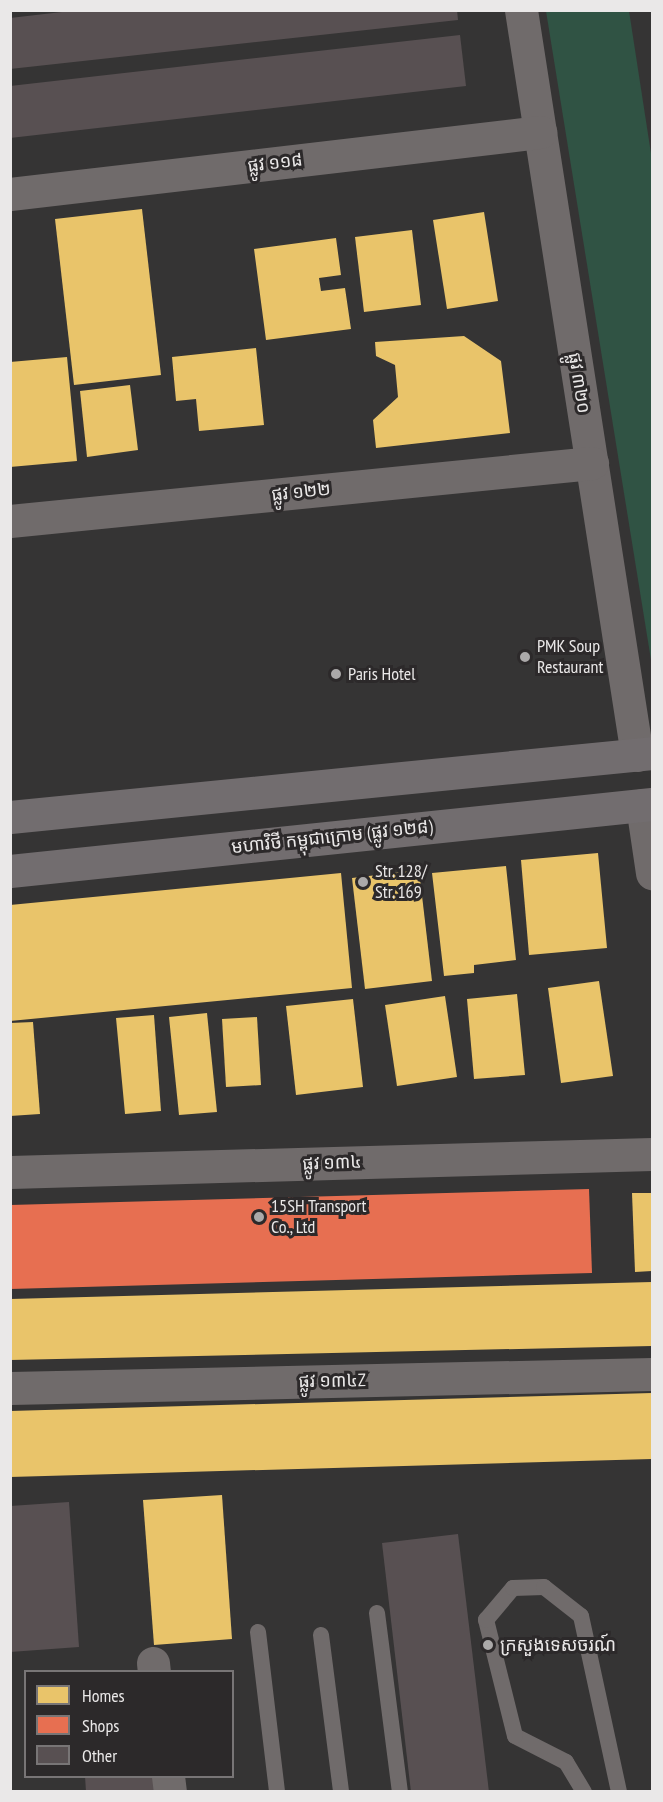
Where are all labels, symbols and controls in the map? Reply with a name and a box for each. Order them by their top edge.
street label: ផ្លូវ ១១៨ [246,149,304,177]
street label: ផ្លូវ ៣២០ [564,351,594,415]
street label: ផ្លូវ ១២២ [270,478,332,506]
place label: PMK Soup Restaurant [537,636,603,678]
marker: PMK Soup Restaurant [518,650,532,664]
place label: Paris Hotel [348,663,415,685]
marker: Paris Hotel [329,667,343,681]
street label: មហាវិថី កម្ពុជាក្រោម (ផ្លូវ ១២៨) [230,816,434,858]
place label: Str. 128/ Str. 169 [375,861,428,904]
marker: Str. 128/ Str. 169 [356,875,370,889]
street label: ផ្លូវ ១៣៤ [302,1151,362,1175]
place label: 15SH Transport Co., Ltd [271,1196,367,1238]
marker: 15SH Transport Co., Ltd [252,1210,266,1224]
street label: ផ្លូវ ១៣៤Z [298,1370,366,1392]
place label: ក្រសួងទេសចរណ៍ [500,1634,616,1656]
marker: ក្រសួងទេសចរណ៍ [481,1638,495,1652]
legend [24,1670,234,1778]
text: Homes [82,1684,125,1707]
text: Shops [82,1714,119,1737]
text: Other [82,1744,117,1767]

